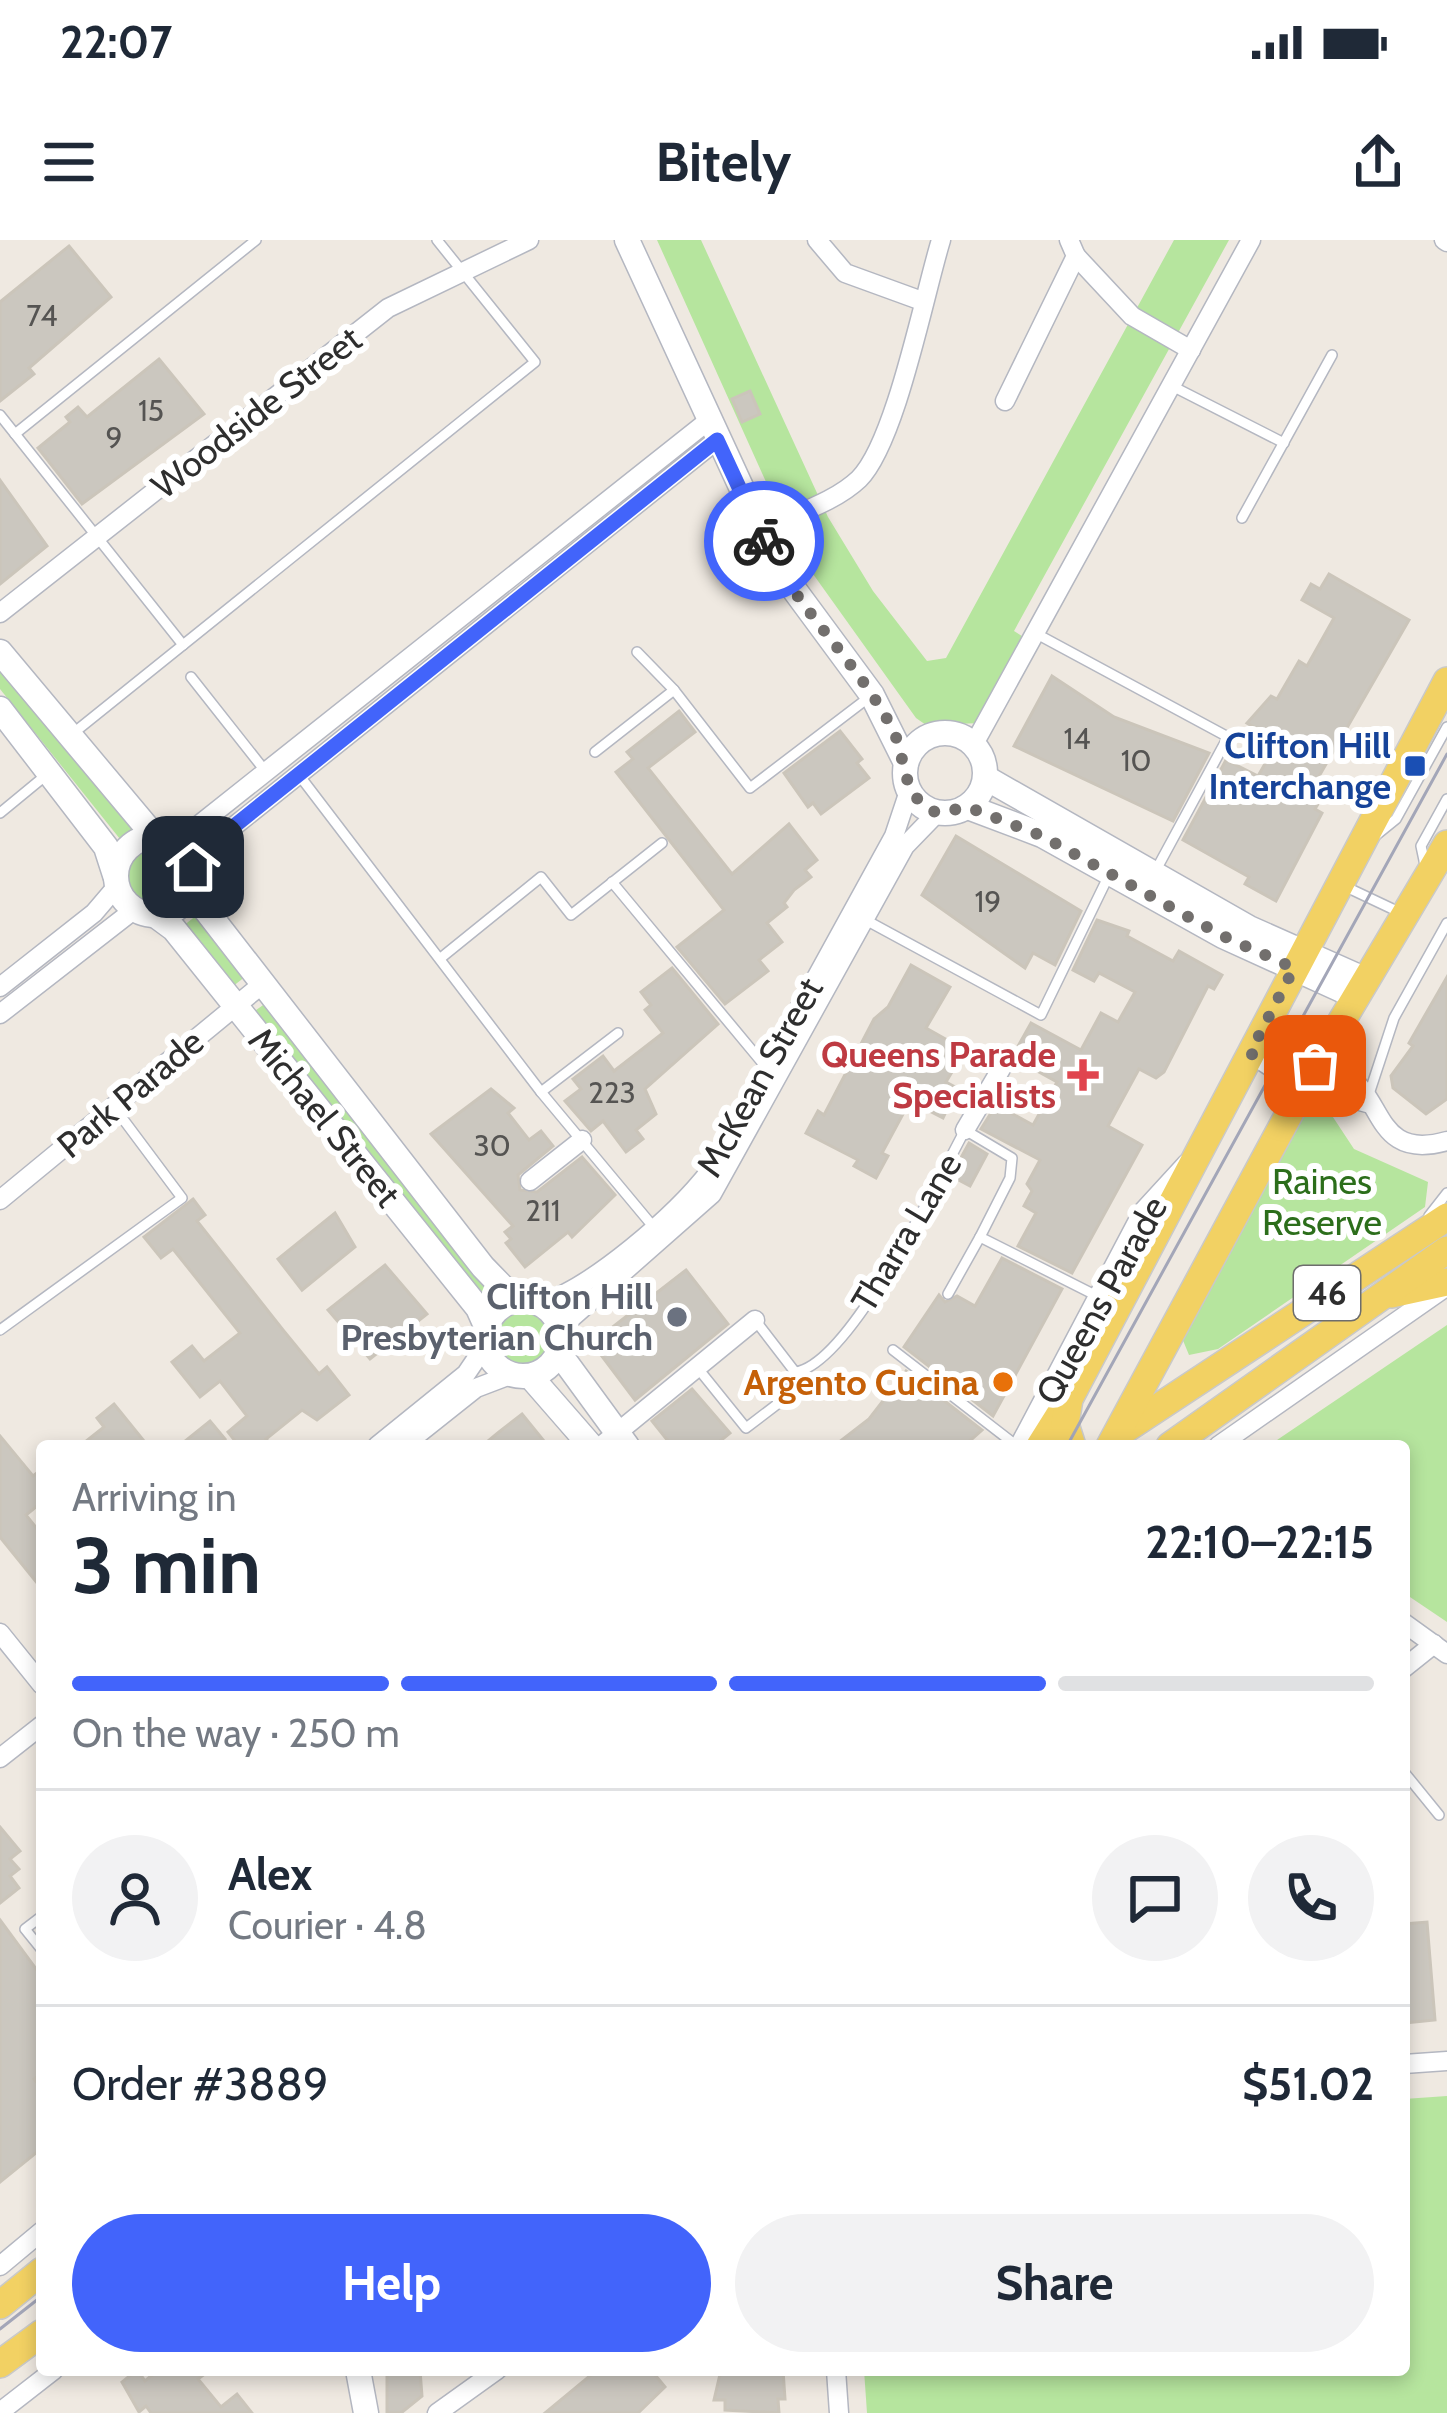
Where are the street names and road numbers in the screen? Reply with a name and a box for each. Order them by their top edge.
street label: Woodside Street [142,317,370,507]
street label: McKean Street [686,970,832,1184]
street label: Park Parade [48,1019,212,1167]
street label: Michael Street [240,1019,410,1215]
street label: Tharra Lane [841,1145,971,1319]
street label: Queens Parade [1026,1188,1176,1412]
road number: 46 [1294,1266,1360,1320]

